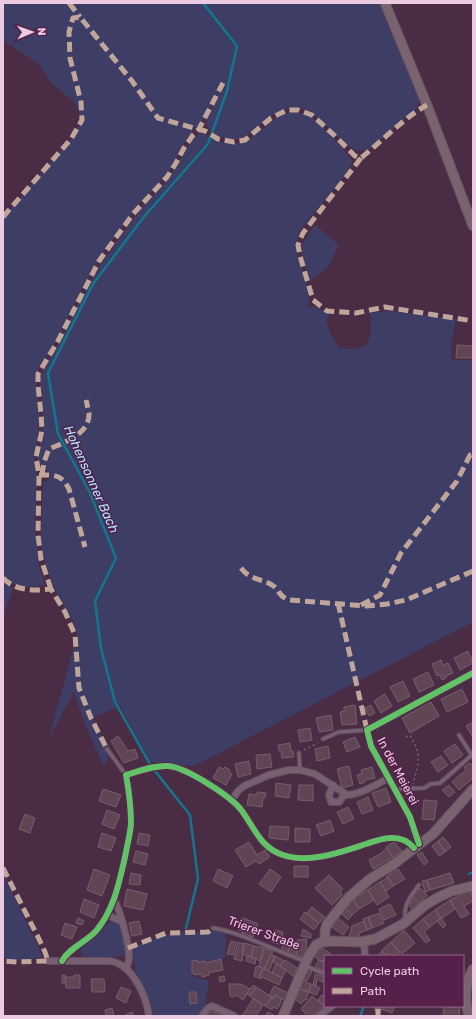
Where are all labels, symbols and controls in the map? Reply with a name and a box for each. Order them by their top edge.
north arrow [12,12,52,52]
text: N [35,27,48,36]
water label: Hohensonner Bach [61,423,122,535]
street label: In der Meierei [374,735,422,807]
street label: Trierer Straße [226,913,302,953]
legend [324,955,464,1007]
text: Cycle path [360,964,419,978]
text: Path [360,984,386,998]

